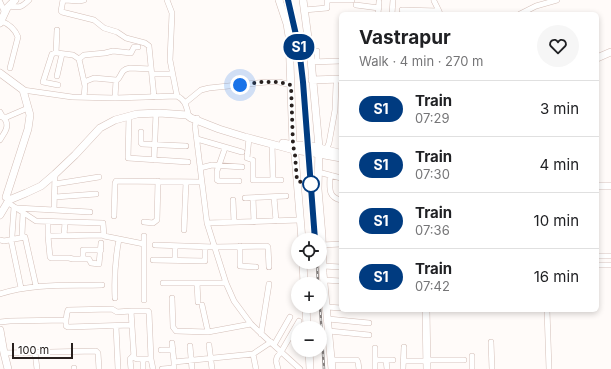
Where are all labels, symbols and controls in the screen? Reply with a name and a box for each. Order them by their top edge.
button: heart [537,25,579,67]
text: Vastrapur [359,26,451,49]
line badge: S1 [281,34,317,60]
text: S1 [291,38,307,55]
text: Walk · 4 min · 270 m [359,53,483,69]
your location [230,75,250,95]
text: Train [415,91,452,110]
text: 3 min [540,99,579,118]
text: S1 [373,100,389,117]
text: 07:29 [415,110,450,126]
text: Train [415,147,452,166]
text: 4 min [539,155,579,174]
text: S1 [373,156,389,173]
text: 07:30 [415,166,450,182]
unlabelled marker [302,175,320,193]
text: Train [415,203,452,222]
text: 10 min [534,211,579,230]
text: S1 [373,212,389,229]
text: 07:36 [415,222,450,238]
map controls [291,233,327,357]
button: locate [291,233,327,269]
text: Train [415,259,452,278]
text: 16 min [534,267,579,286]
text: S1 [373,268,389,285]
button: + [291,277,327,313]
text: 07:42 [415,278,450,294]
button: − [291,321,327,357]
scale bar [12,341,73,360]
text: 100 m [18,343,49,357]

